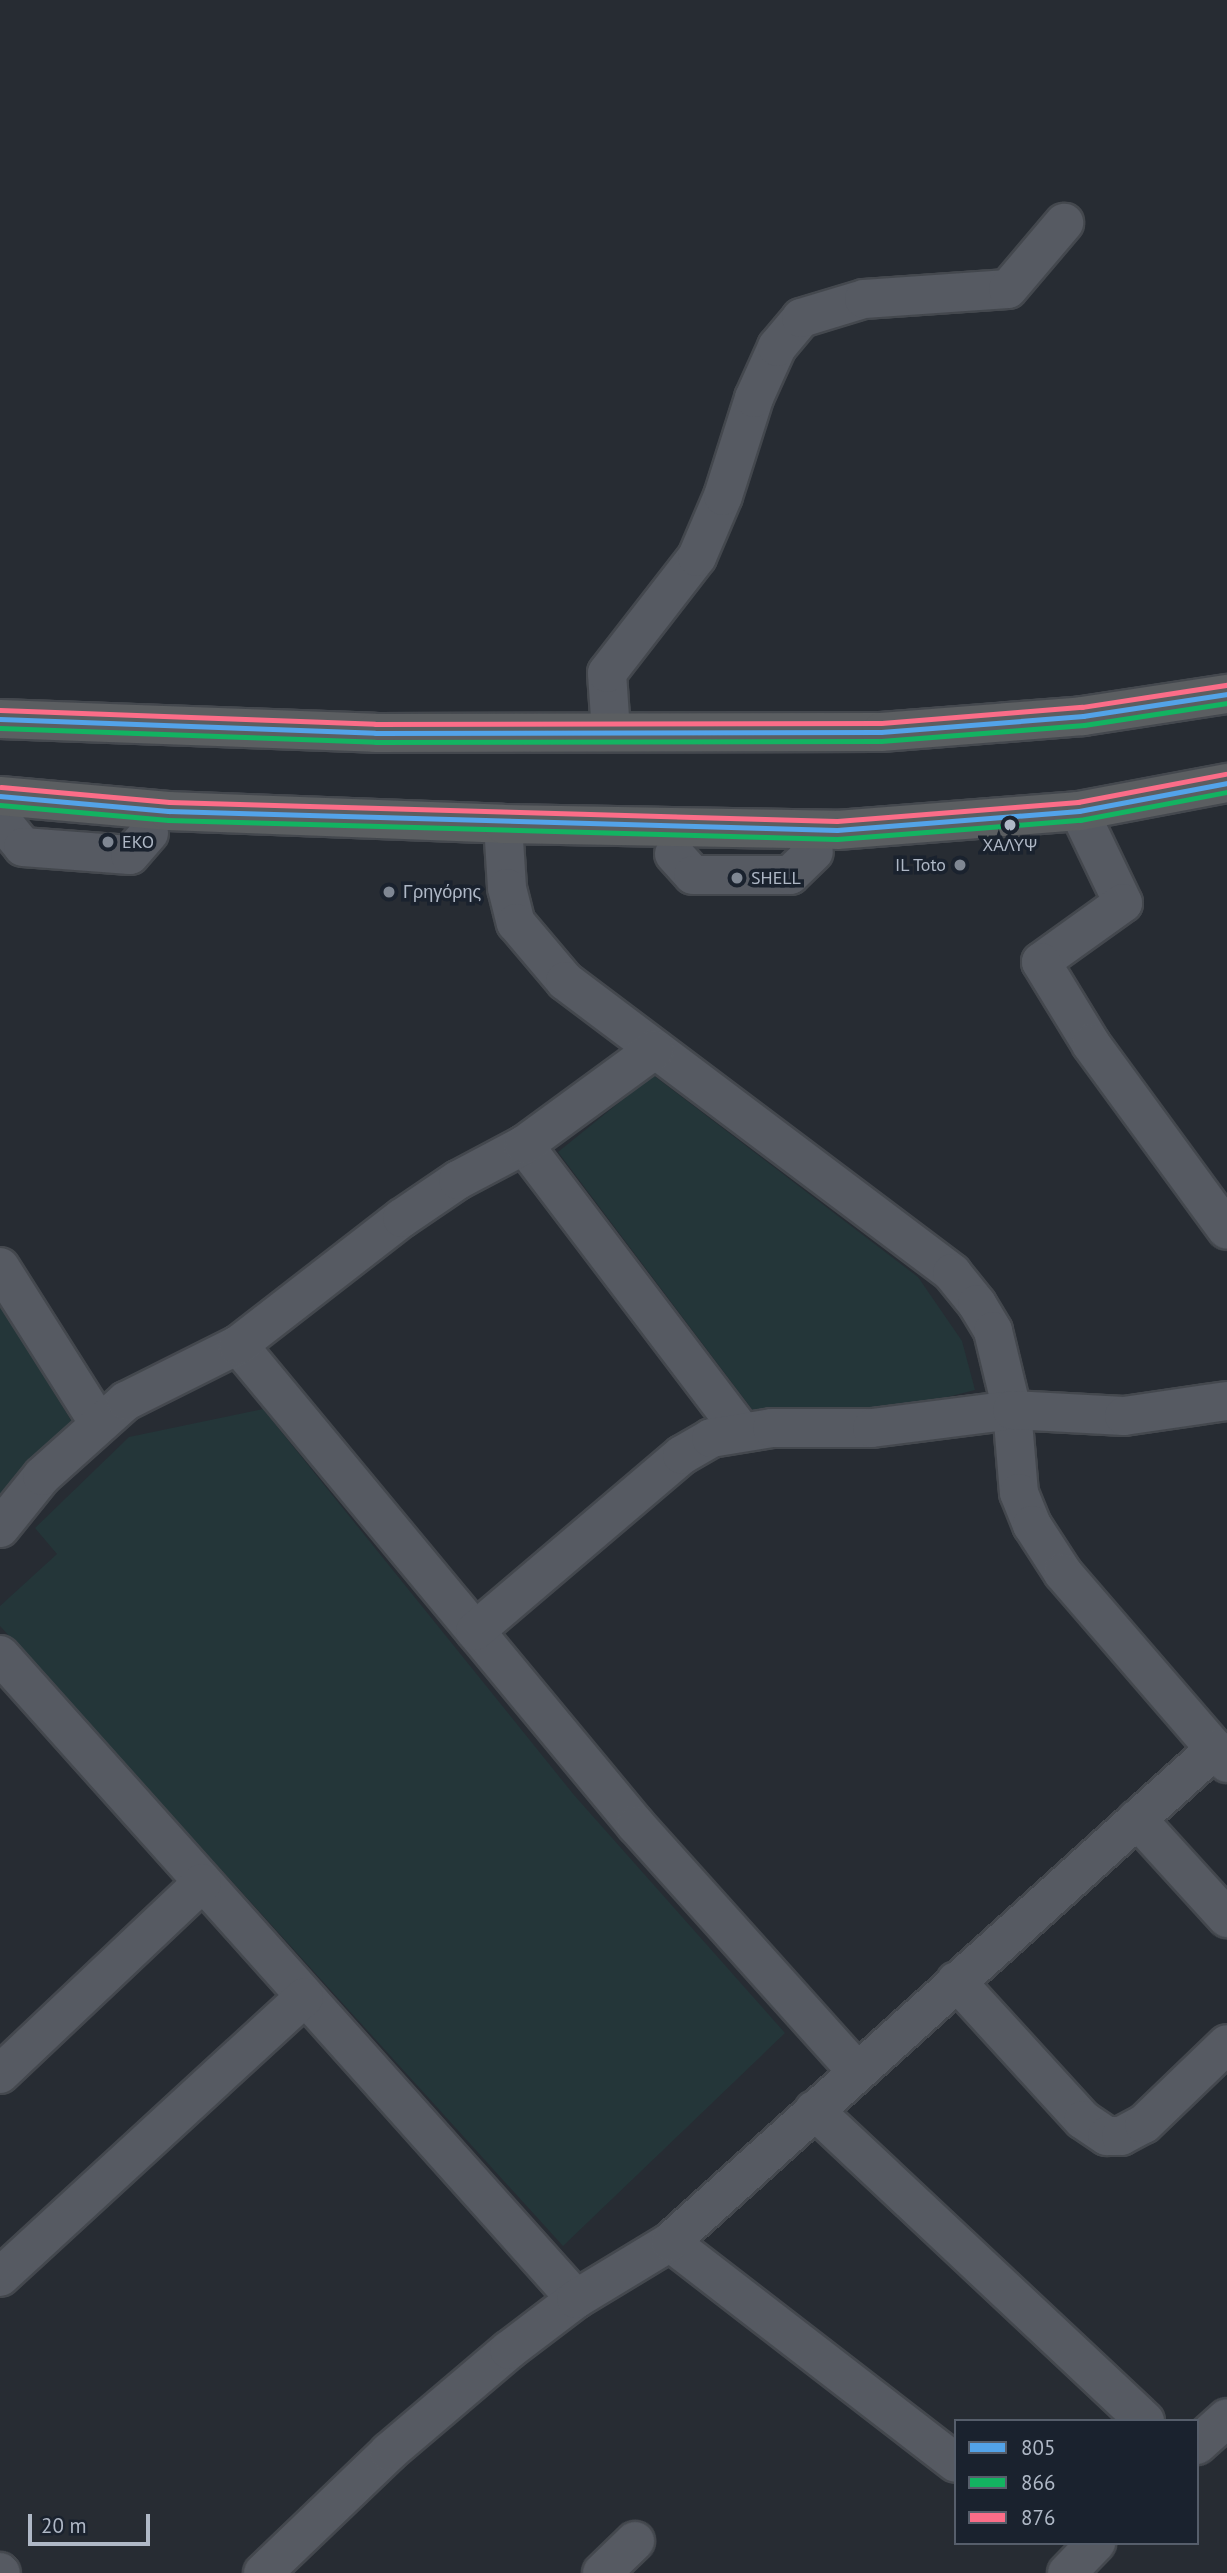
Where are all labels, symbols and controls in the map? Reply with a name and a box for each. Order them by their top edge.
marker: ΧΑΛΥΨ [1003,818,1017,832]
place label: EKO [122,831,154,853]
marker: EKO [100,834,116,850]
place label: ΧΑΛΥΨ [983,835,1037,855]
place label: IL Toto [894,854,946,876]
marker: IL Toto [952,857,968,873]
place label: SHELL [751,867,801,889]
marker: SHELL [729,870,745,886]
place label: Γρηγόρης [403,881,481,903]
marker: Γρηγόρης [381,884,397,900]
legend [954,2419,1199,2545]
text: 805 [1021,2434,1055,2461]
text: 866 [1021,2469,1055,2496]
scale bar [32,2500,154,2544]
text: 876 [1021,2504,1055,2531]
text: 20 m [41,2512,87,2539]

